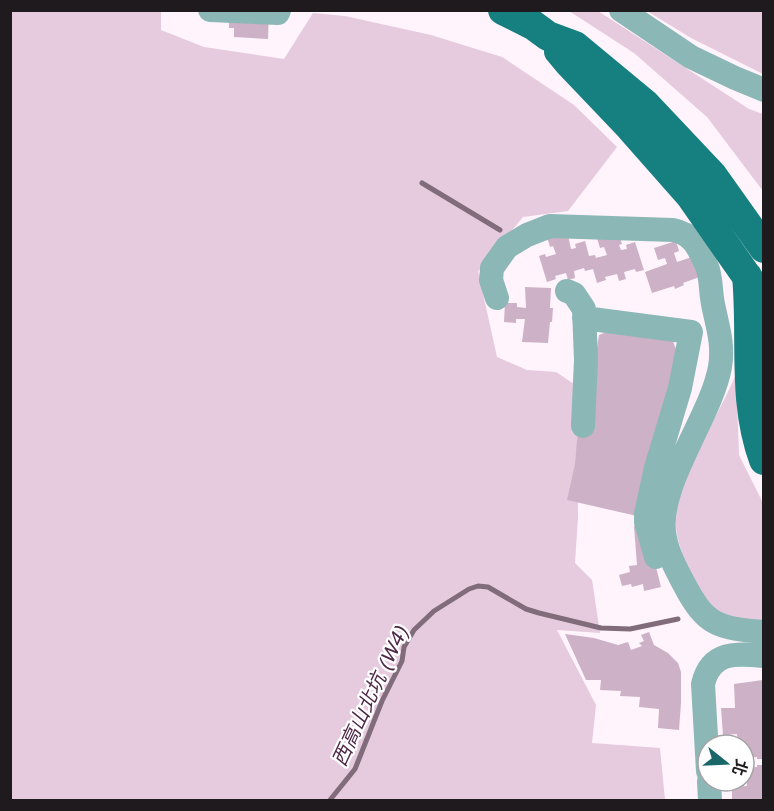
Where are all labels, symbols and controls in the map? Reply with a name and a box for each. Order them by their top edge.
water label: 西高山北坑 (W4) [326,621,412,769]
north arrow [696,733,756,793]
text: 北 [728,757,752,778]

